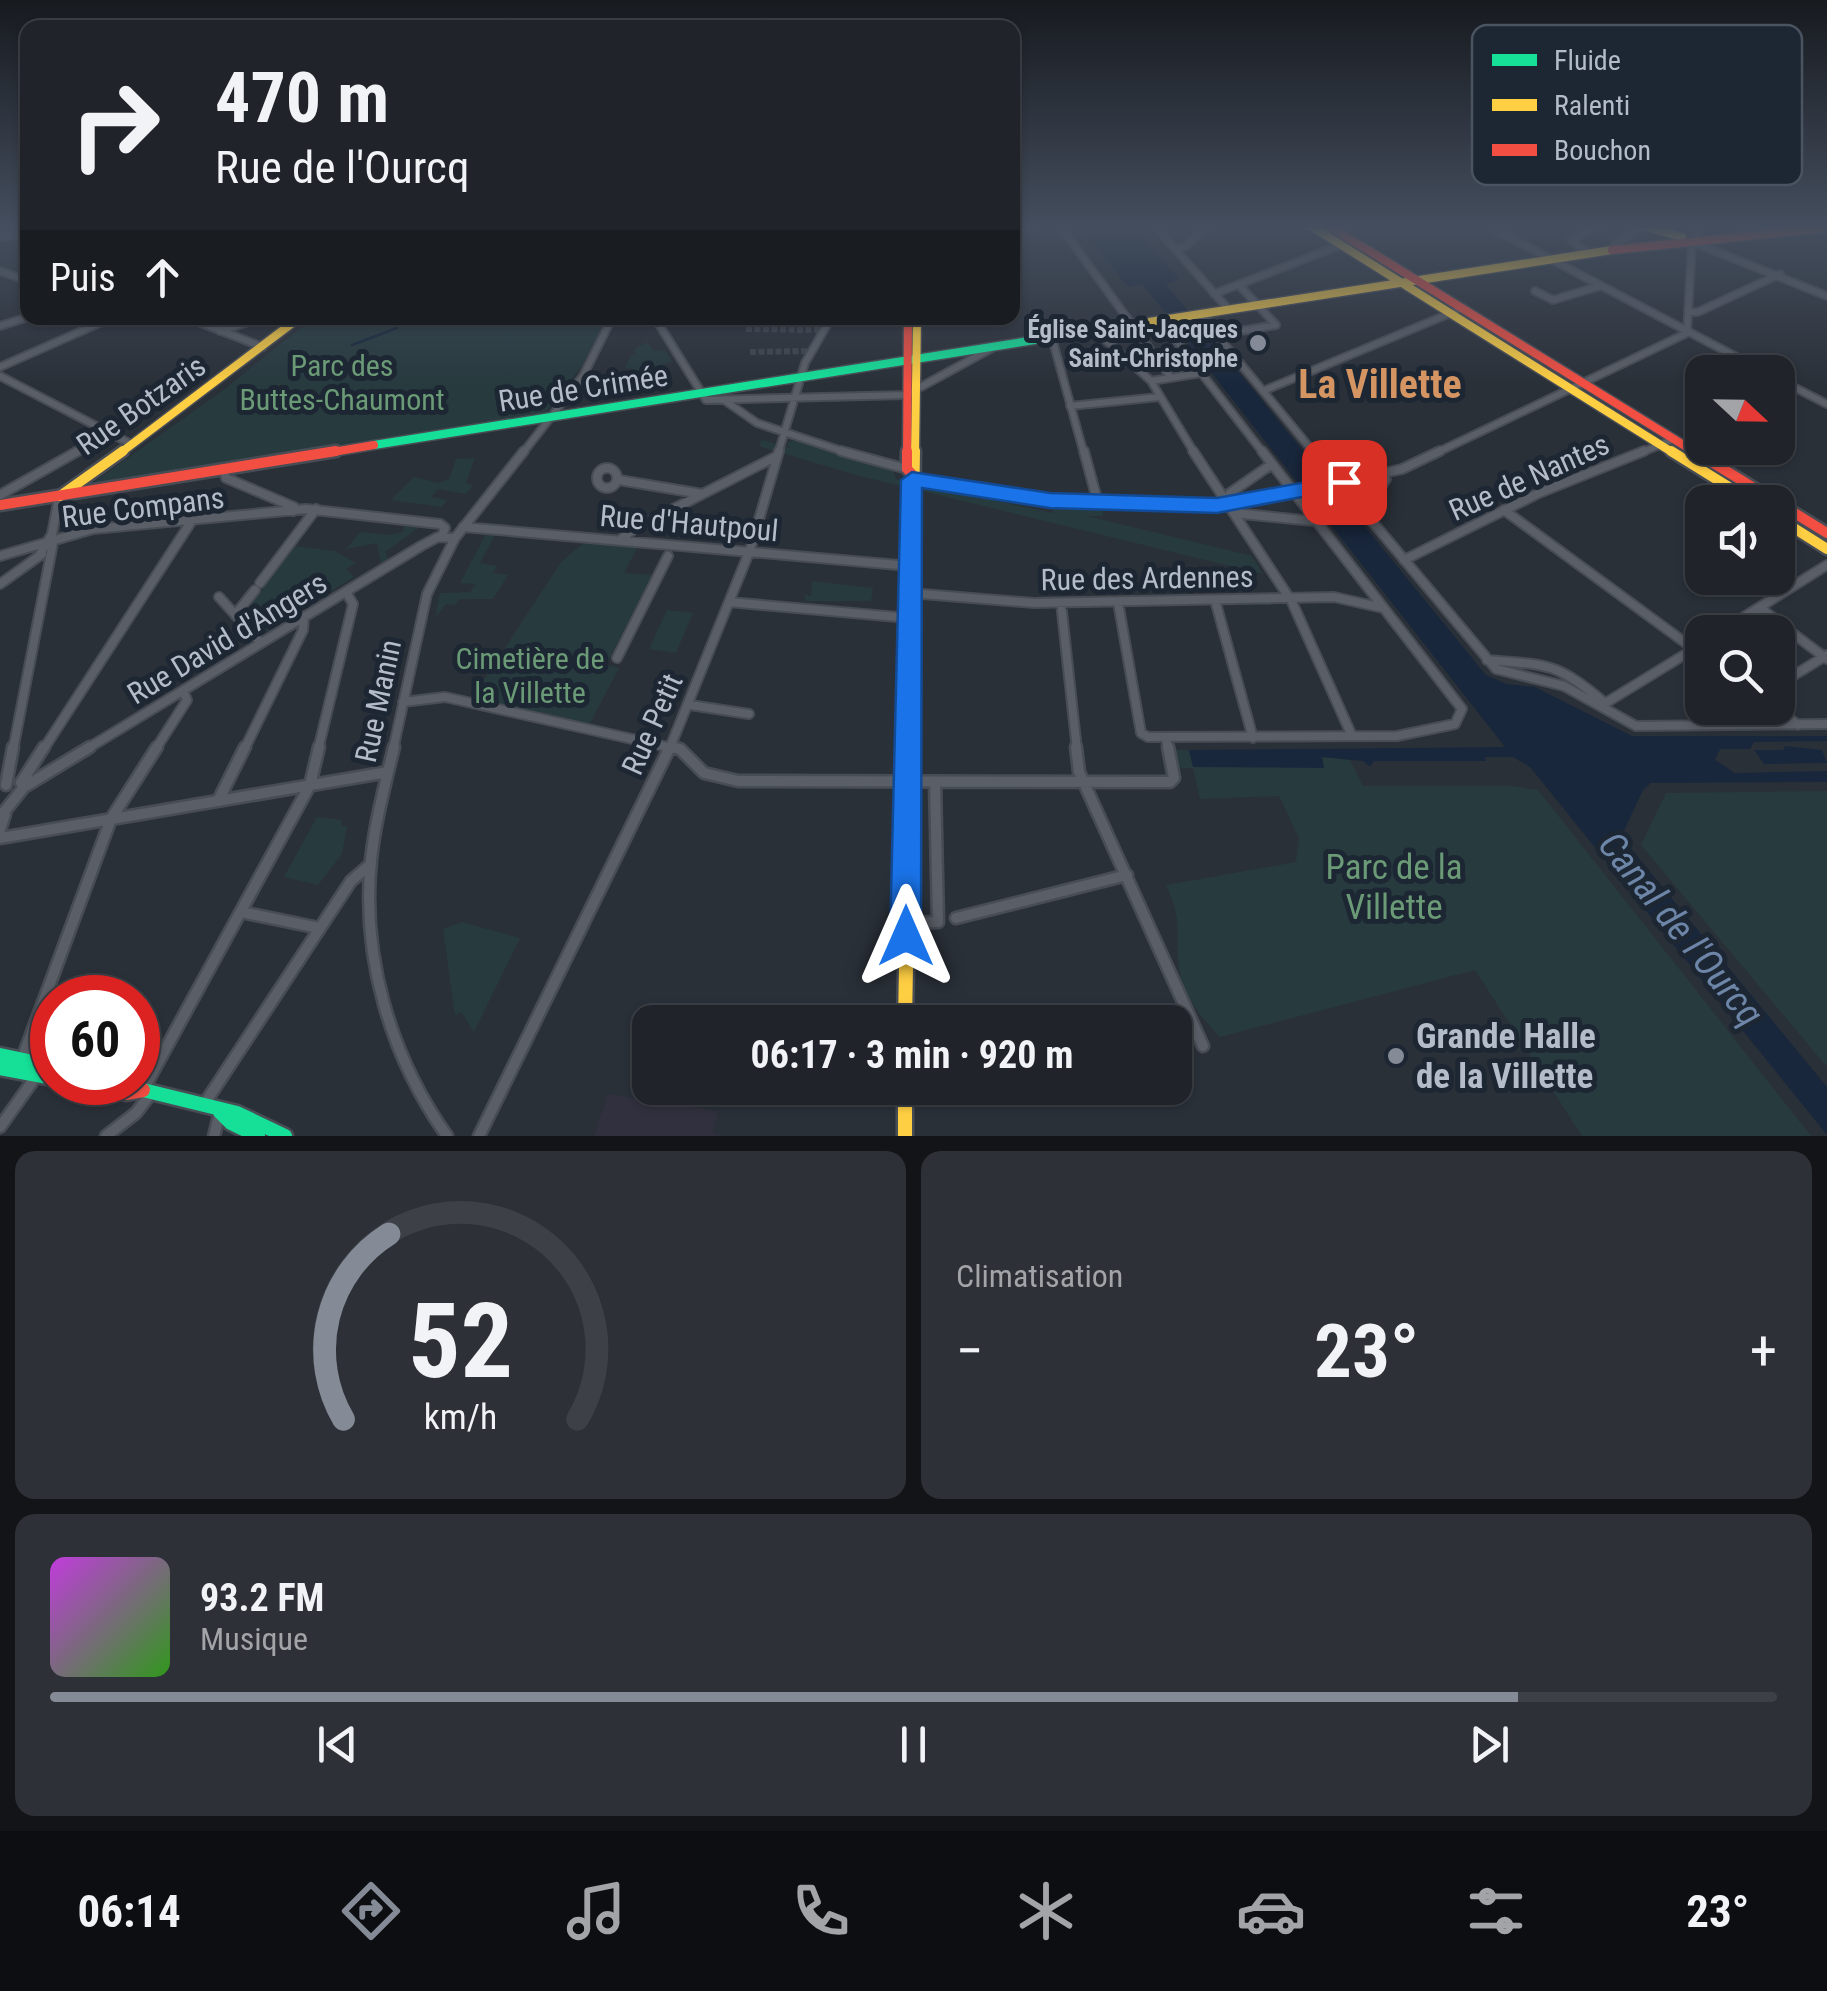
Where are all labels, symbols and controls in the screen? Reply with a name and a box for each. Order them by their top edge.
legend [1472,25,1802,185]
text: Fluide [1554,44,1621,77]
text: 470 m [215,57,389,139]
icon: right [50,60,180,190]
text: Ralenti [1554,89,1630,122]
text: Bouchon [1554,134,1651,167]
text: Rue de l'Ourcq [215,141,469,194]
icon: ahead [135,250,190,305]
text: Puis [50,256,115,300]
place label: Église Saint-Jacques Saint-Christophe [1028,314,1238,373]
marker: Église Saint-Jacques Saint-Christophe [1247,332,1269,354]
street label: Rue Botzaris [70,348,212,462]
park label: Parc des Buttes-Chaumont [239,348,445,417]
north arrow [1685,355,1795,465]
map controls [1685,355,1795,725]
street label: Rue de Crimée [496,357,670,419]
district label: La Villette [1298,361,1462,408]
street label: Rue de Nantes [1444,426,1614,528]
pin [1302,440,1387,525]
icon: arrive [1317,455,1372,510]
street label: Rue Compans [60,480,226,534]
button: sound [1685,485,1795,595]
street label: Rue d'Hautpoul [598,498,780,548]
street label: Rue des Ardennes [1040,559,1254,597]
street label: Rue David d'Angers [121,565,333,711]
button: search [1685,615,1795,725]
street label: Rue Manin [348,637,408,765]
park label: Cimetière de la Villette [455,641,605,710]
street label: Rue Petit [614,668,690,780]
water label: Canal de l'Ourcq [1589,823,1773,1035]
park label: Parc de la Villette [1325,847,1463,928]
position arrow [854,884,958,988]
speed limit sign: 60 [30,975,160,1105]
place label: Grande Halle de la Villette [1416,1016,1596,1097]
text: 06:17 · 3 min · 920 m [751,1033,1073,1077]
marker: Grande Halle de la Villette [1385,1045,1407,1067]
text: Climatisation [956,1257,1123,1295]
text: 52 [408,1281,513,1402]
text: 23° [1314,1307,1419,1395]
text: − [956,1319,984,1383]
text: + [1750,1319,1777,1383]
text: km/h [424,1396,497,1438]
text: 93.2 FM [200,1576,324,1620]
text: Musique [200,1620,308,1658]
icon: previous [310,1717,365,1772]
icon: pause [886,1717,941,1772]
icon: next [1462,1717,1517,1772]
icon: directions [336,1876,406,1946]
icon: music [561,1876,631,1946]
icon: phone [786,1876,856,1946]
icon: climate [1011,1876,1081,1946]
icon: car [1236,1876,1306,1946]
icon: filters [1461,1876,1531,1946]
text: 06:14 [78,1885,181,1938]
text: 23° [1686,1885,1749,1938]

